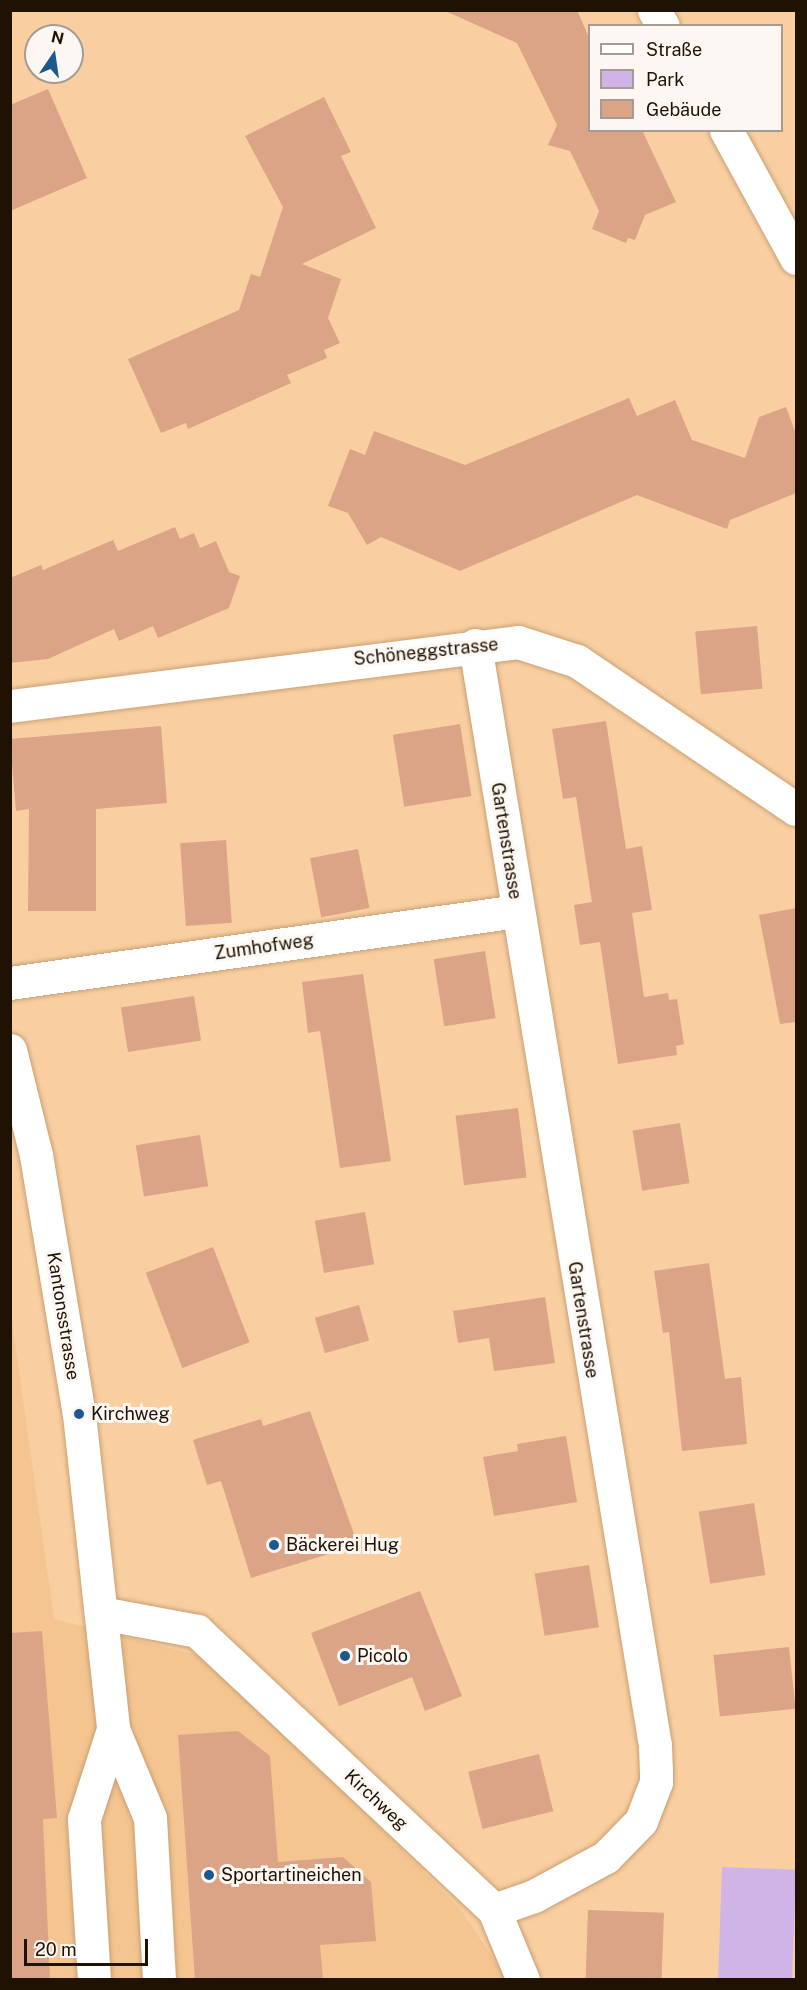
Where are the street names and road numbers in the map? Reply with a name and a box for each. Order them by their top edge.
street label: Schöneggstrasse [353,634,499,670]
street label: Gartenstrasse [486,781,526,901]
street label: Zumhofweg [213,929,315,965]
street label: Kantonsstrasse [42,1250,84,1382]
street label: Gartenstrasse [563,1260,603,1380]
street label: Kirchweg [340,1765,412,1835]

